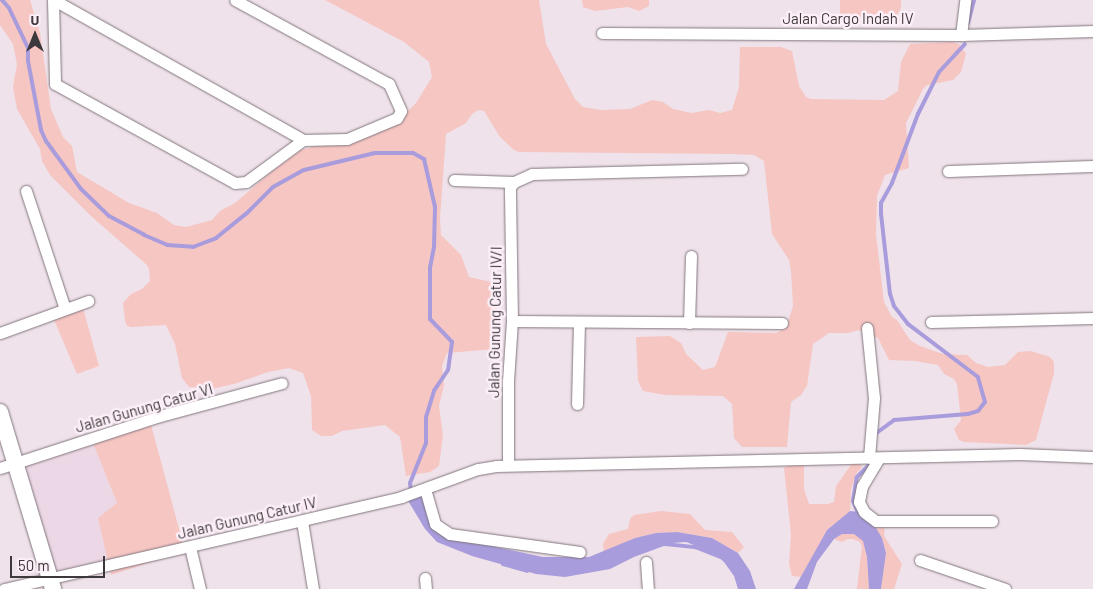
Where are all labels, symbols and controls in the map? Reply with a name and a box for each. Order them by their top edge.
north arrow [10,10,60,60]
street label: Jalan Cargo Indah IV [782,10,914,28]
text: U [31,11,39,28]
street label: Jalan Gunung Catur IV/I [485,246,505,398]
street label: Jalan Gunung Catur VI [73,380,215,436]
street label: Jalan Gunung Catur IV [176,493,318,543]
scale bar [12,546,108,578]
text: 50 m [18,556,50,574]

